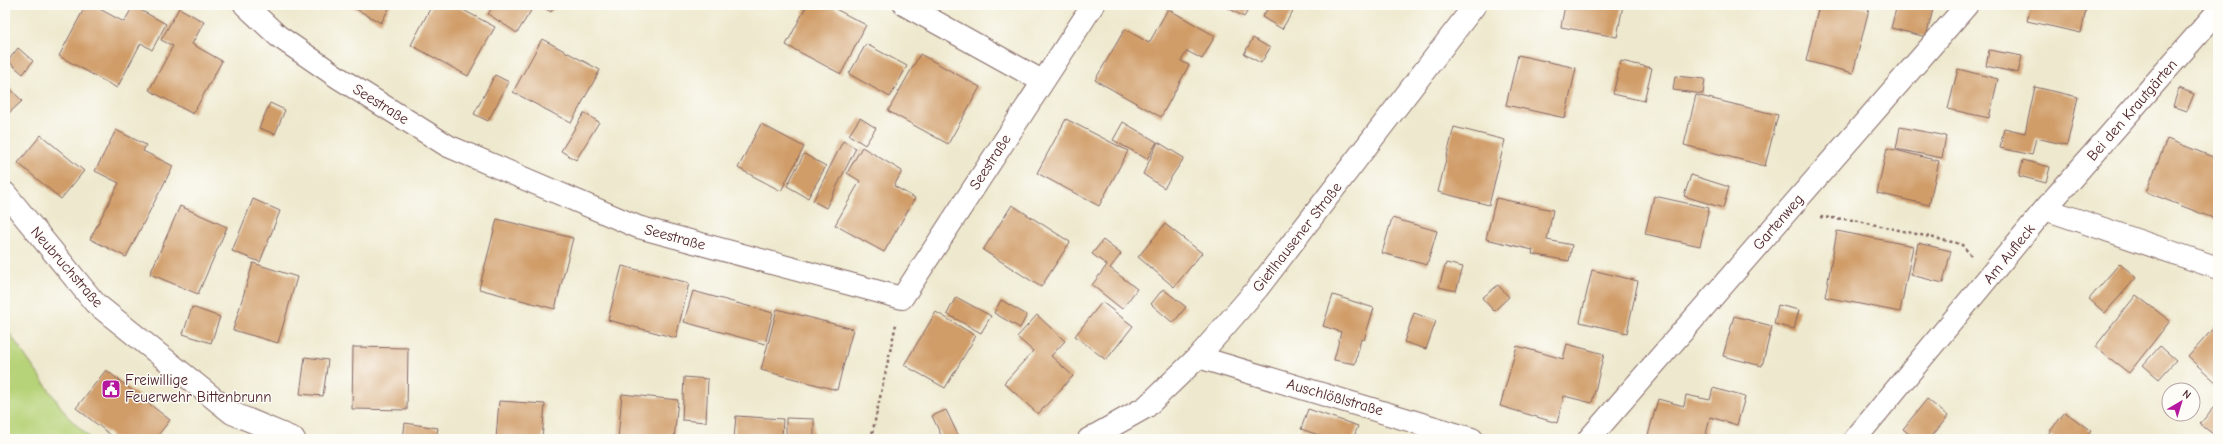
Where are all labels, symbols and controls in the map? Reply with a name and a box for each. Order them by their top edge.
street label: Bei den Krautgärten [2083,56,2181,164]
street label: Seestraße [350,80,413,128]
street label: Seestraße [965,130,1015,193]
street label: Gietlhausener Straße [1248,178,1346,296]
street label: Gartenweg [1749,190,1807,254]
street label: Seestraße [642,220,708,254]
street label: Am Aufleck [1979,220,2039,288]
street label: Neubruchstraße [27,223,107,311]
place label: Freiwillige Feuerwehr Bittenbrunn [125,371,272,406]
street label: Auschlößlstraße [1285,375,1386,420]
public building icon: Freiwillige Feuerwehr Bittenbrunn [100,378,122,400]
north arrow [2161,382,2201,422]
text: N [2180,387,2194,402]

